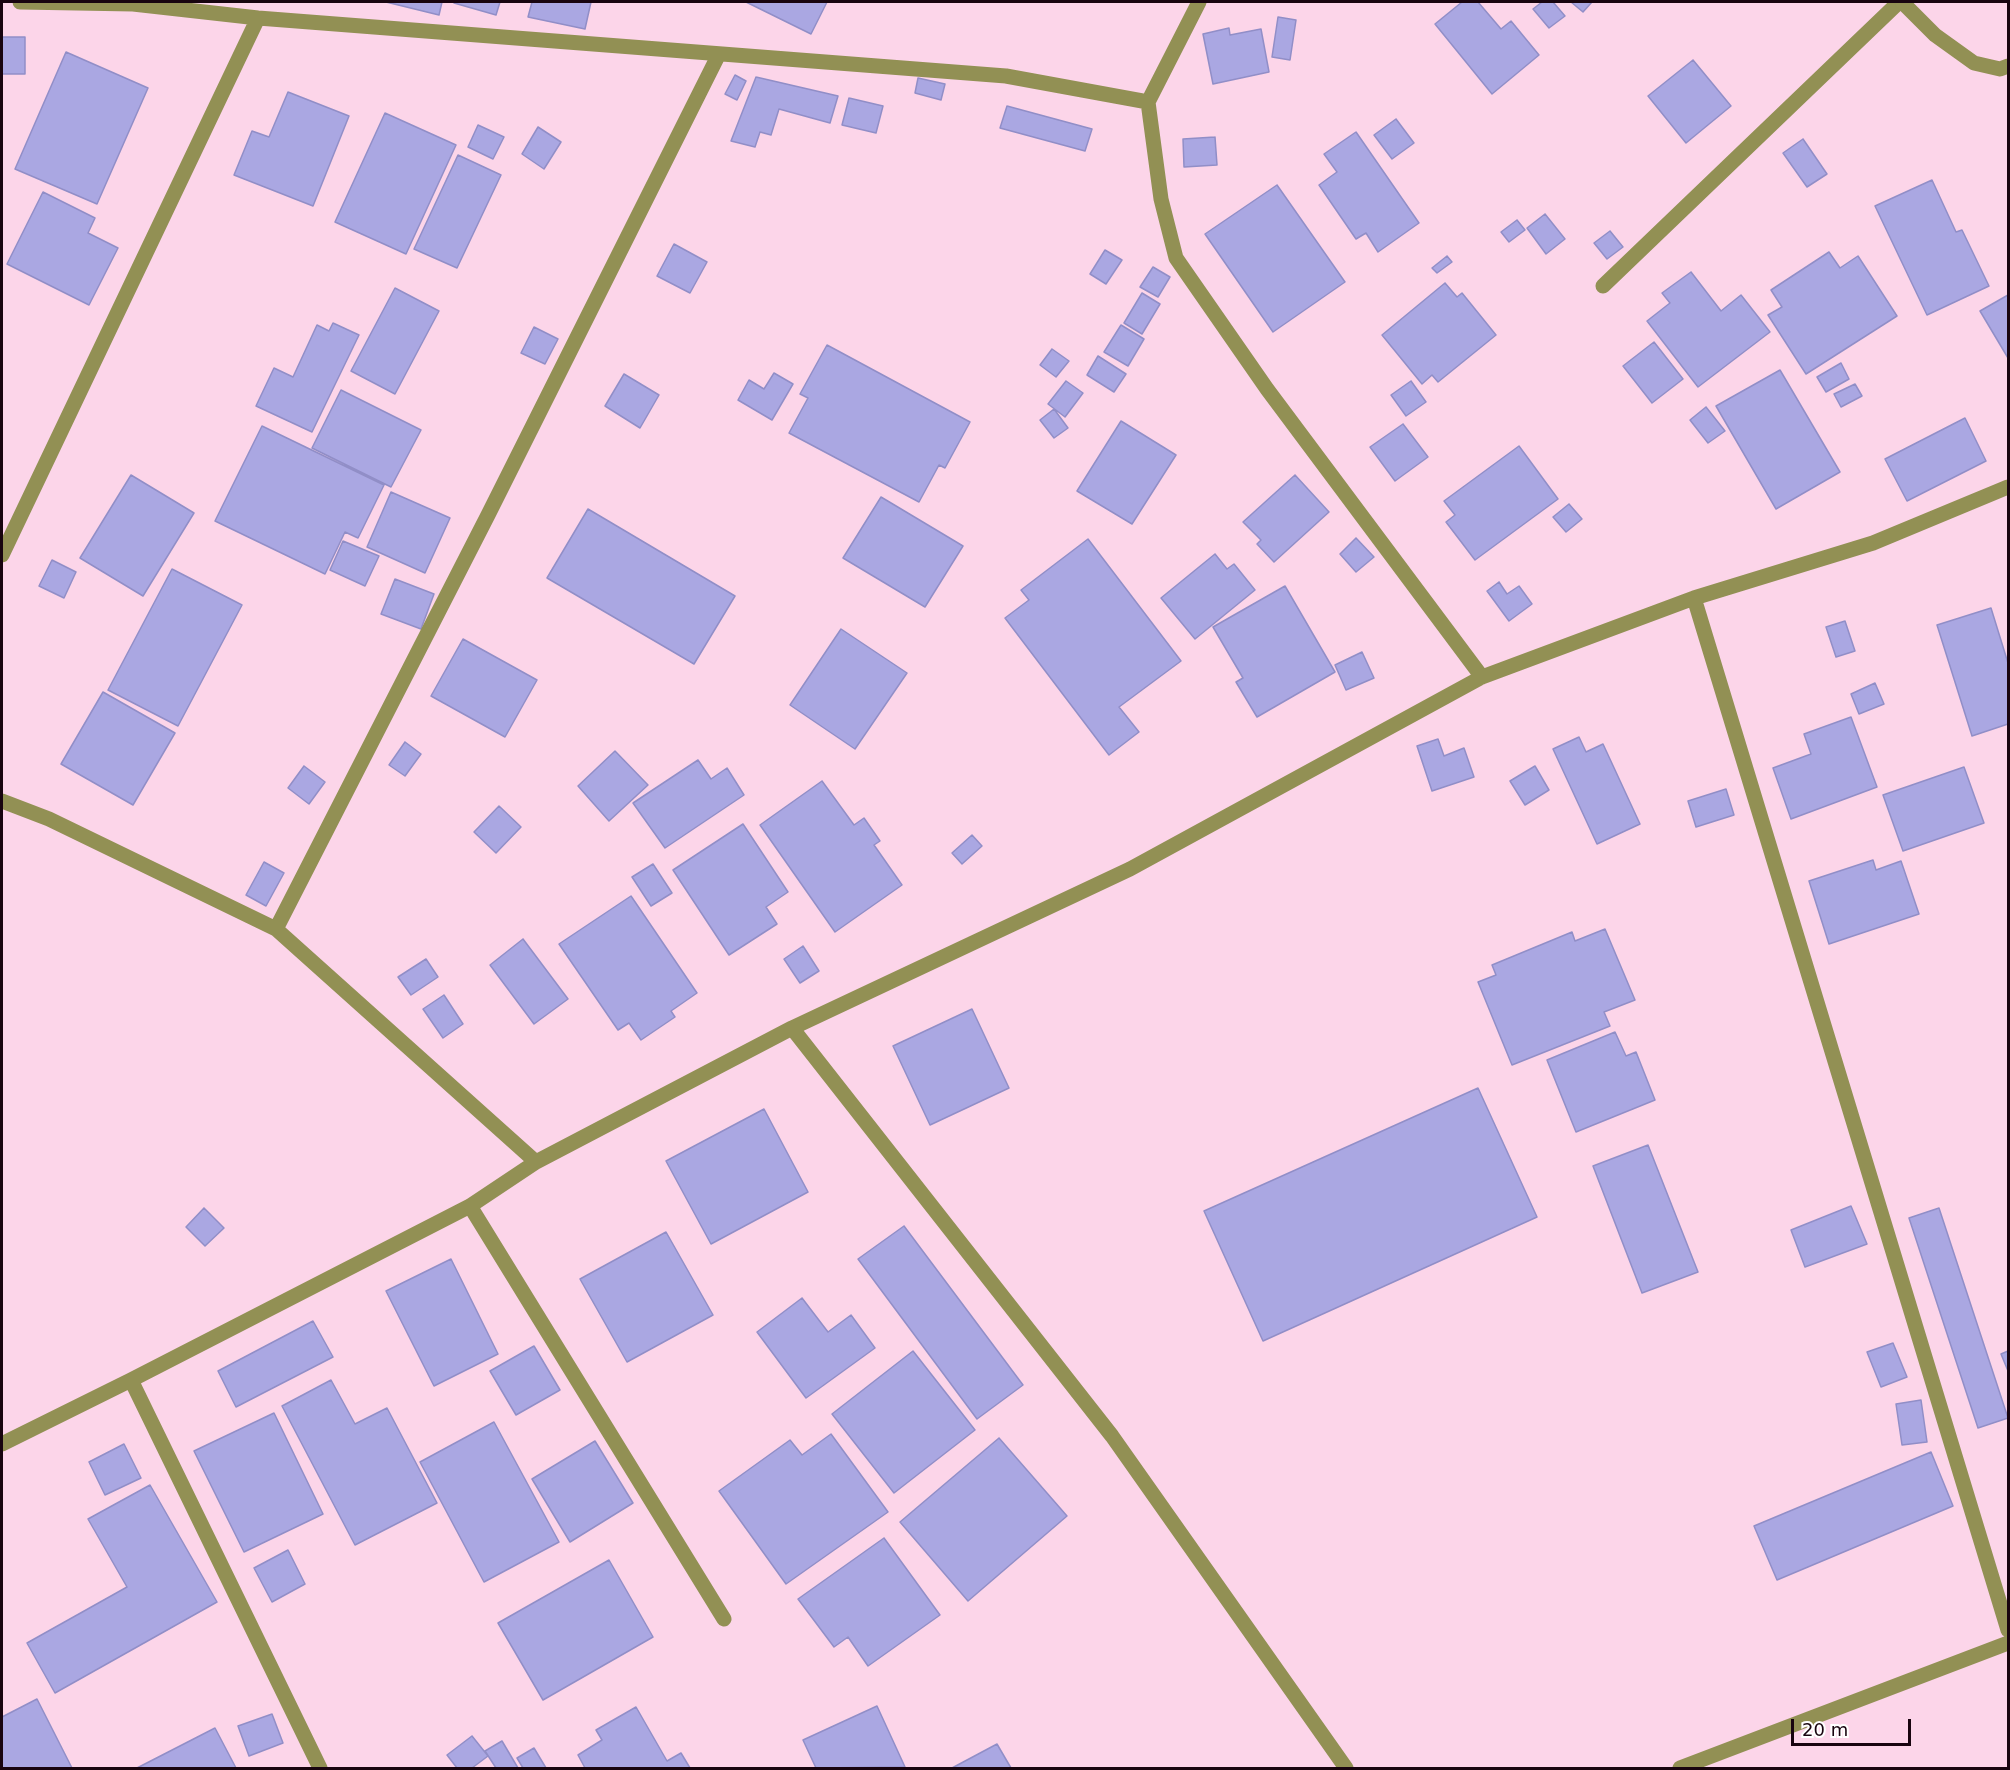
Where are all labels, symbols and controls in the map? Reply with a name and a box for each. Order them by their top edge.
scale bar [1794,1707,1914,1745]
text: 20 m [1802,1719,1848,1740]

